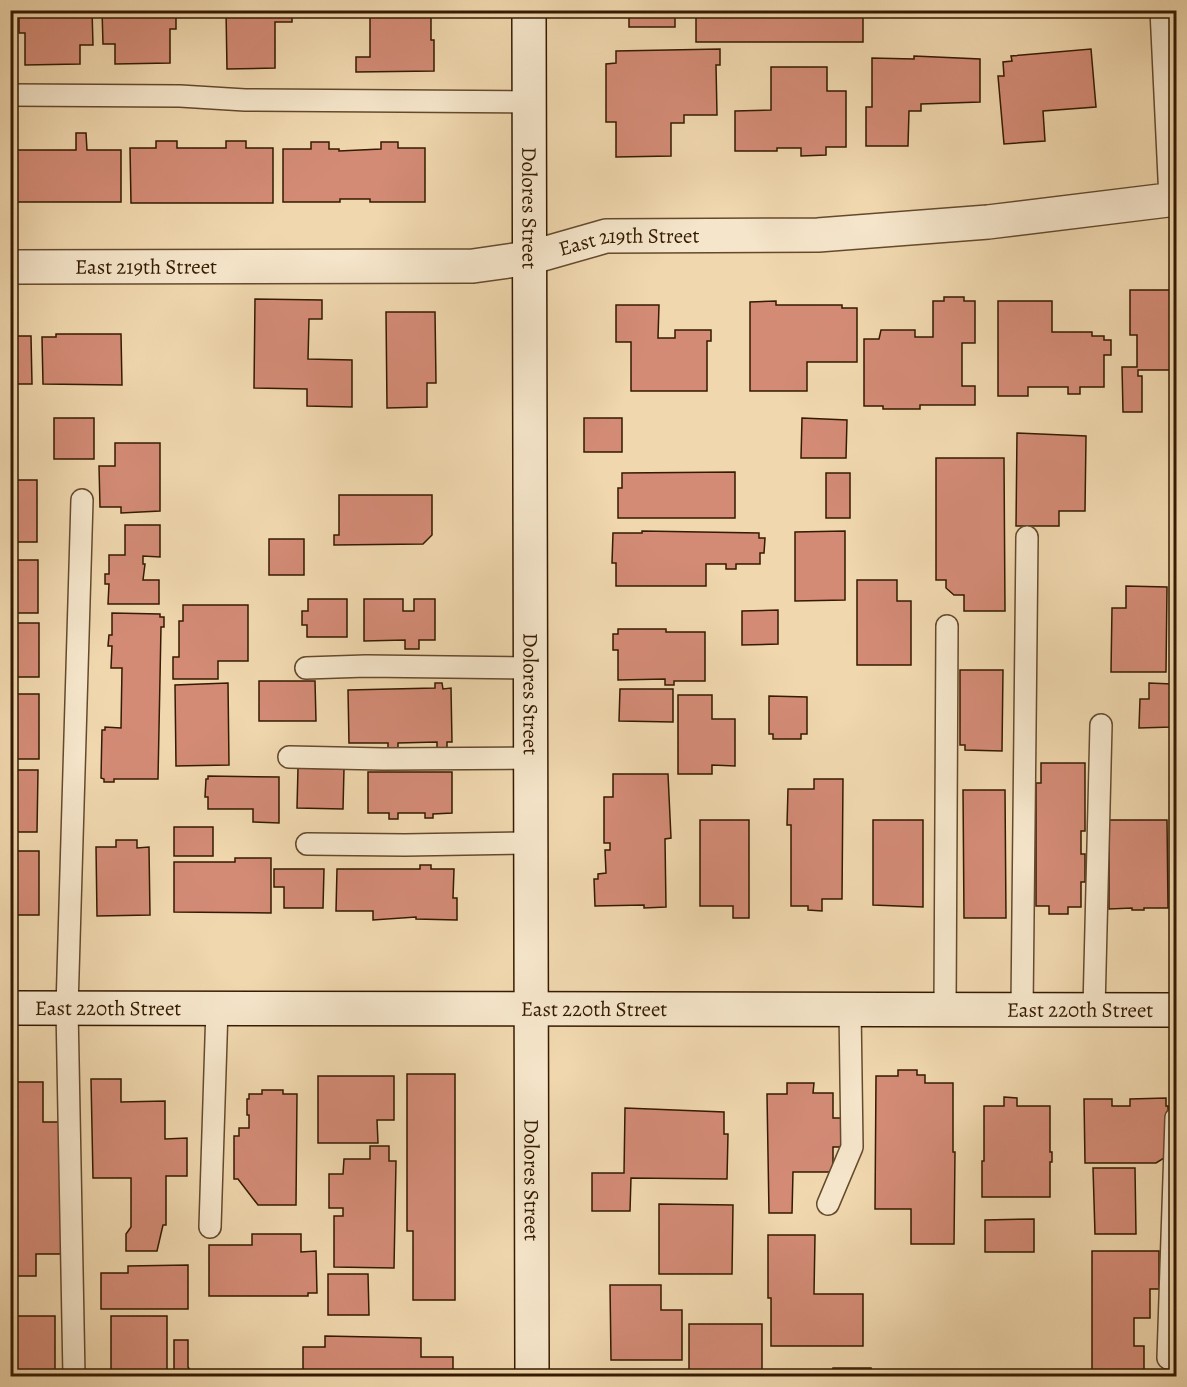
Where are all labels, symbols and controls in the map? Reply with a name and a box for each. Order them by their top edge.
street label: Dolores Street [515,147,544,269]
street label: East 219th Street [555,222,700,263]
street label: East 219th Street [75,253,217,281]
street label: Dolores Street [516,633,545,755]
street label: East 220th Street [35,994,181,1022]
street label: East 220th Street [521,995,667,1023]
street label: East 220th Street [1007,996,1153,1024]
street label: Dolores Street [517,1119,546,1241]

